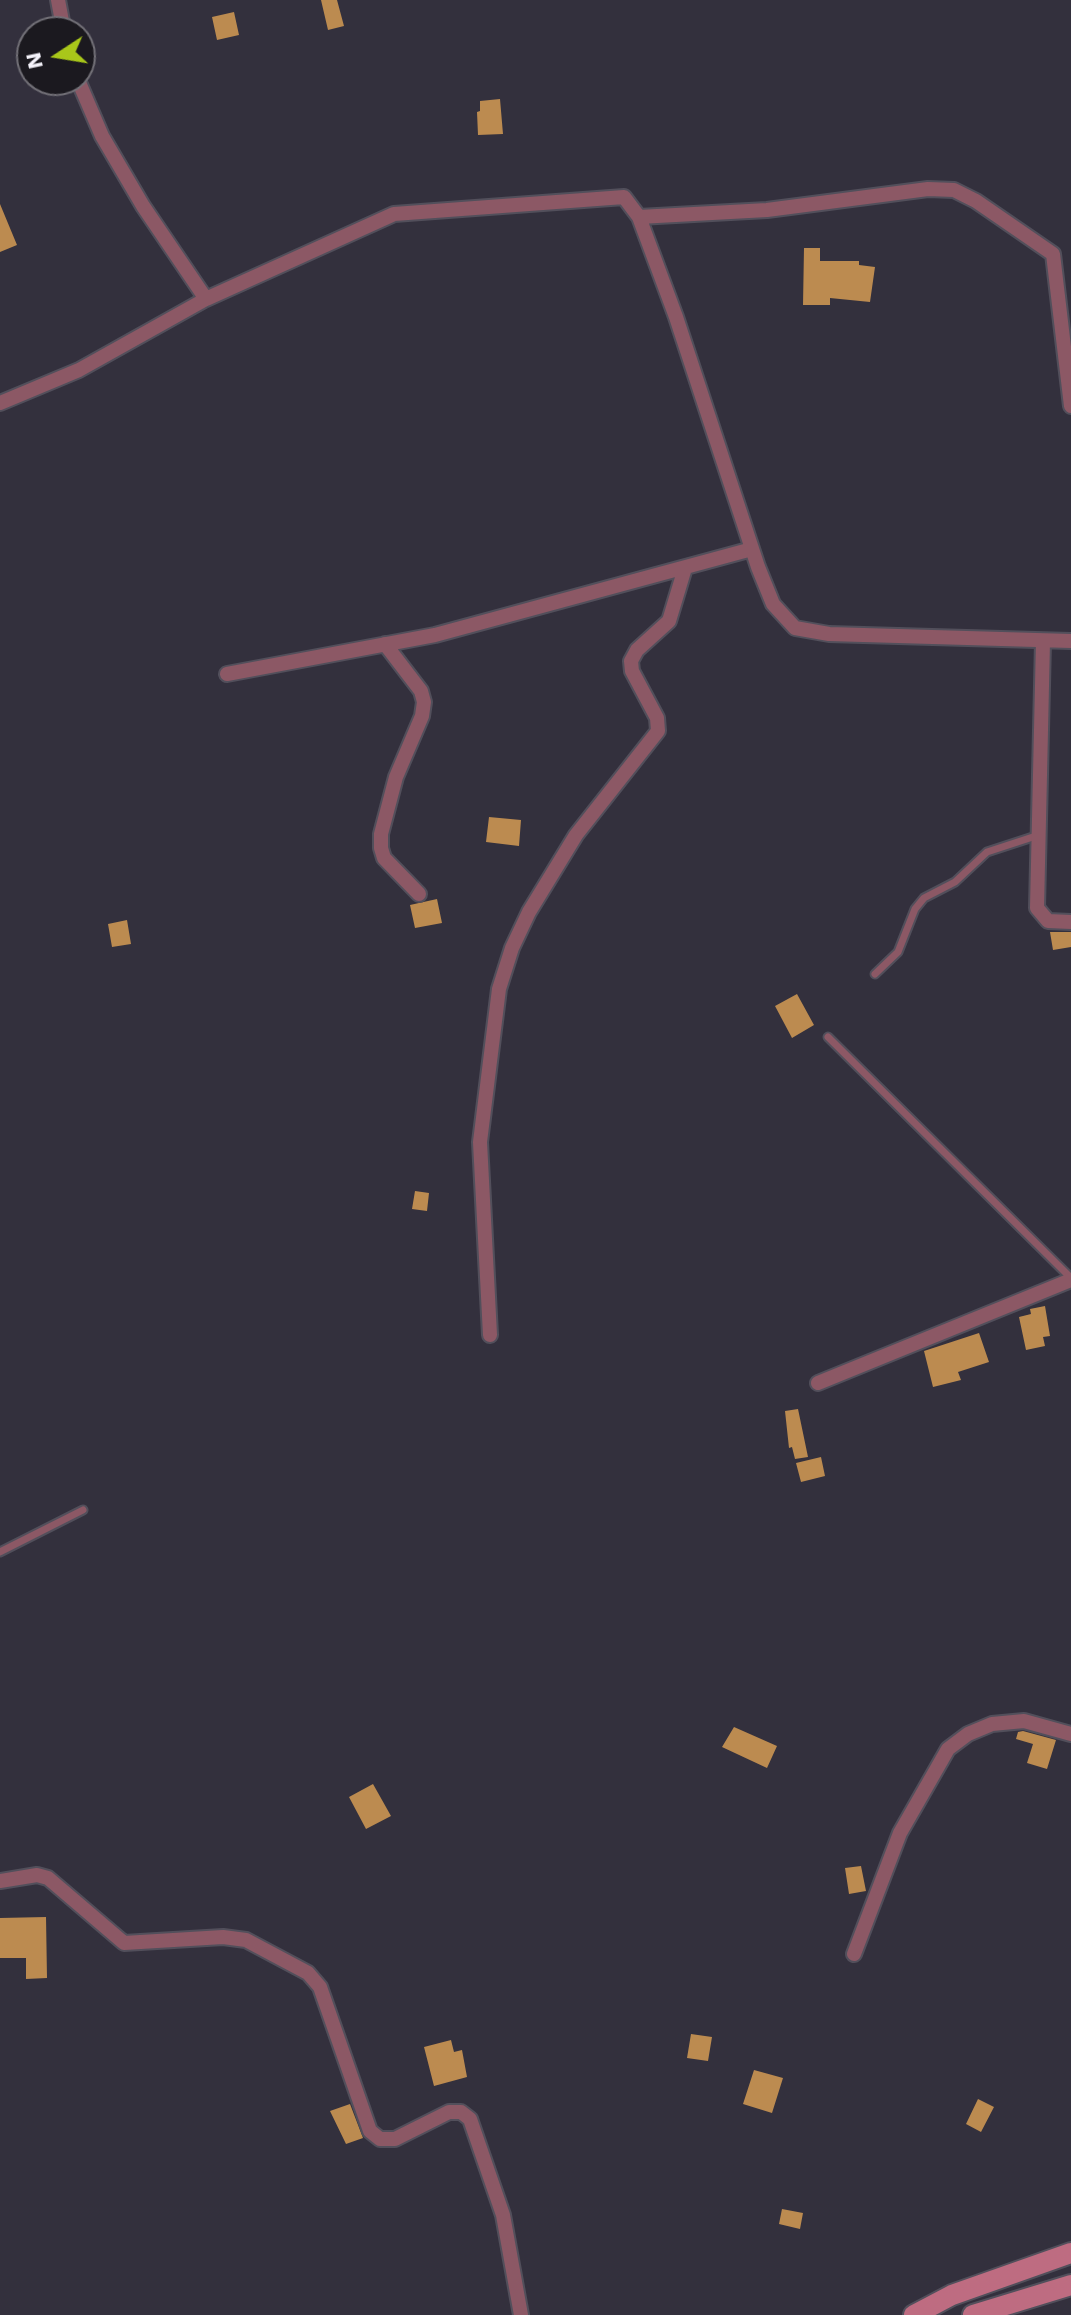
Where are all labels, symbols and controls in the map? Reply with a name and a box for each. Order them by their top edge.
north arrow [16,16,96,96]
text: N [20,50,48,71]

